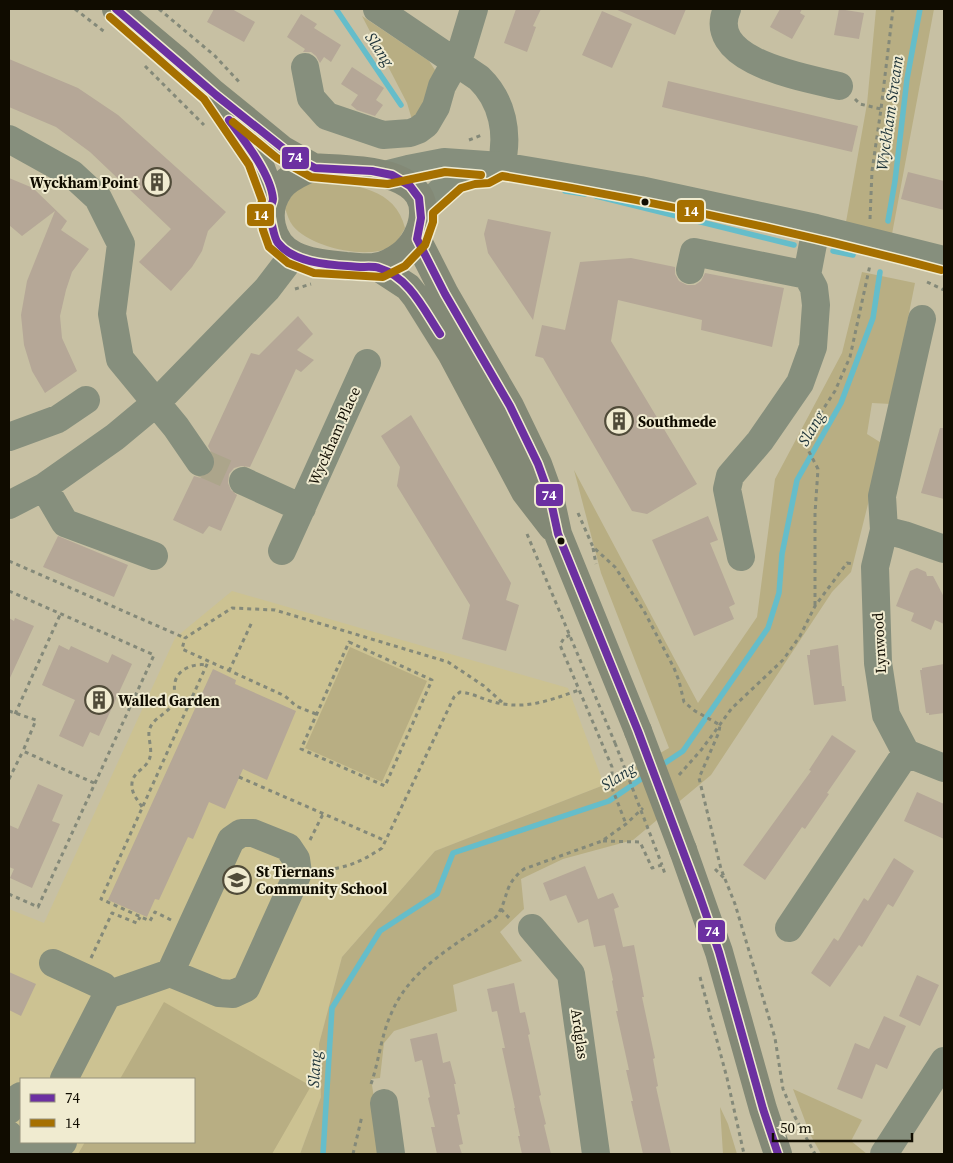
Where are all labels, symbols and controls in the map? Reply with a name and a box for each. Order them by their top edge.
water label: Slang [360,27,400,72]
water label: Wyckham Stream [870,54,908,172]
line badge: 74 [281,146,310,170]
text: 74 [287,147,303,167]
building icon: Wyckham Point [142,167,172,197]
place label: Wyckham Point [30,172,139,193]
unlabelled marker [640,197,650,207]
line badge: 14 [676,199,705,223]
text: 14 [683,201,699,221]
line badge: 14 [246,203,275,227]
text: 14 [253,205,269,225]
street label: Wyckham Place [303,383,365,489]
water label: Slang [792,405,830,450]
building icon: Southmede [604,406,634,436]
place label: Southmede [638,411,717,432]
line badge: 74 [535,483,564,507]
text: 74 [541,485,557,505]
unlabelled marker [556,536,566,546]
street label: Lynwood [867,612,891,674]
building icon: Walled Garden [84,685,114,715]
place label: Walled Garden [118,690,220,711]
water label: Slang [596,756,641,795]
place label: St Tiernans Community School [256,861,387,899]
school or university icon: St Tiernans Community School [222,865,252,895]
line badge: 74 [697,919,726,943]
text: 74 [704,921,720,941]
street label: Ardglas [566,1007,594,1061]
water label: Slang [302,1048,326,1088]
legend [20,1078,195,1143]
text: 74 [65,1087,81,1108]
scale bar [773,1110,912,1142]
text: 14 [65,1112,81,1133]
text: 50 m [780,1117,812,1138]

